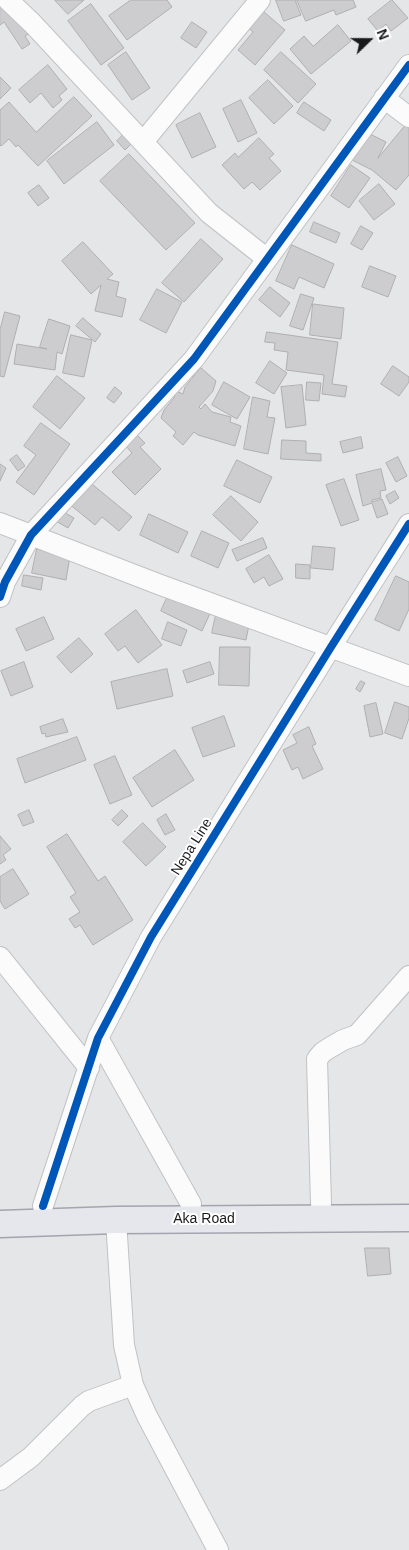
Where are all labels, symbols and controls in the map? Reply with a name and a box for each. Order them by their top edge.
north arrow [344,15,394,65]
text: N [374,27,392,42]
street label: Nepa Line [168,815,216,879]
street label: Aka Road [173,1211,235,1227]

